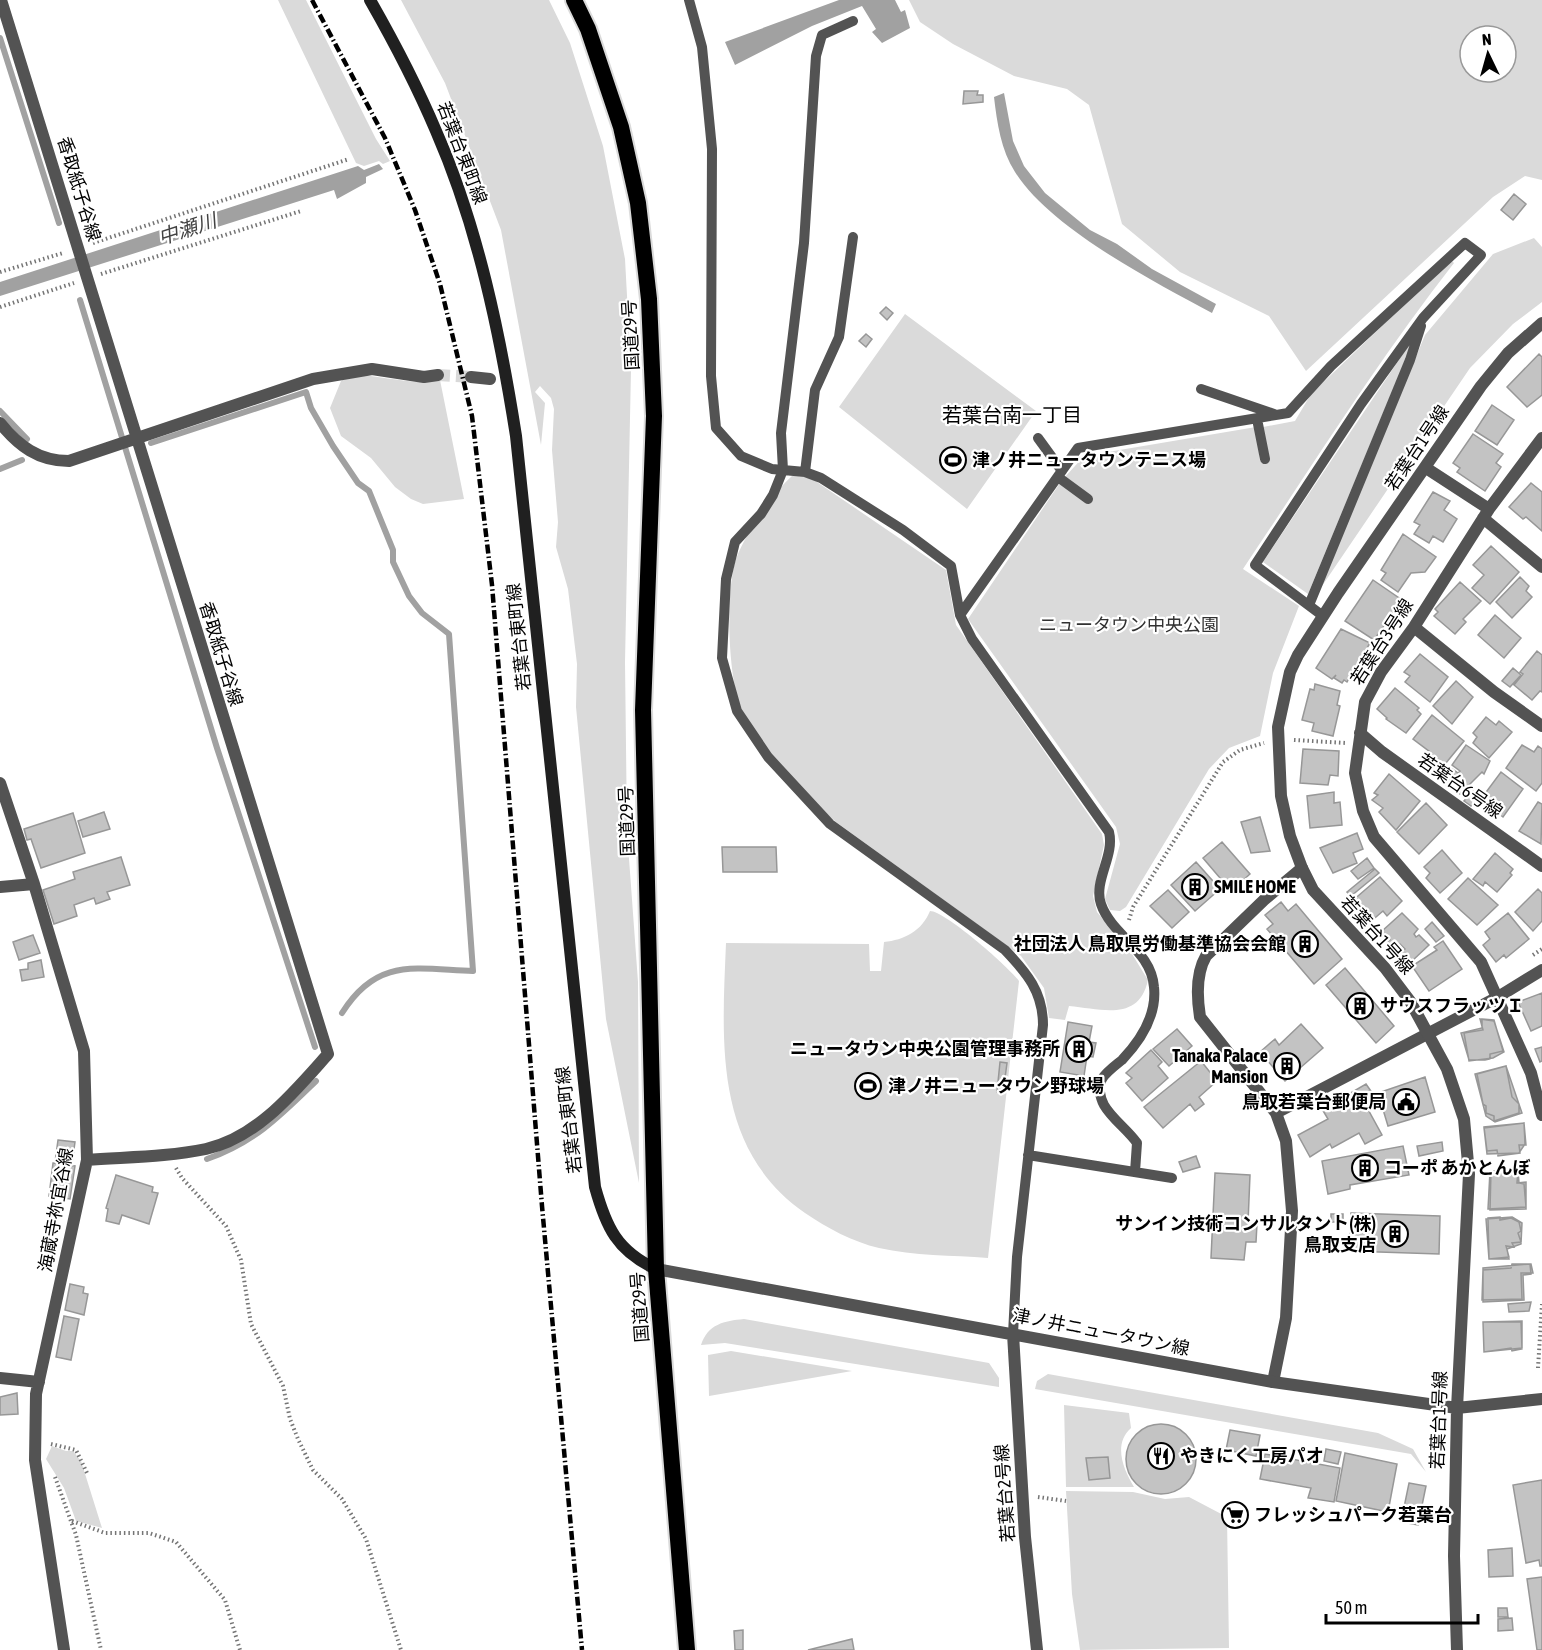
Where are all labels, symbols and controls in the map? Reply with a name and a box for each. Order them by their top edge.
north arrow [1458,24,1518,84]
text: N [1481,30,1492,48]
street label: 若葉台東町線 [433,99,492,207]
street label: 香取紙子谷線 [54,134,105,244]
water label: 中瀬川 [155,208,221,249]
street label: 国道29号 [618,299,643,371]
street label: 若葉台1号線 [1380,401,1453,494]
district label: 若葉台南一丁目 [942,403,1082,426]
sports icon: 津ノ井ニュータウンテニス場 [938,445,968,475]
place label: 津ノ井ニュータウンテニス場 [972,449,1206,470]
street label: 若葉台東町線 [502,582,535,692]
street label: 若葉台3号線 [1346,595,1417,689]
street label: 香取紙子谷線 [196,599,247,709]
park label: ニュータウン中央公園 [1039,614,1219,635]
street label: 若葉台6号線 [1414,749,1507,822]
street label: 国道29号 [615,785,638,857]
building icon: SMILE HOME [1180,872,1210,902]
place label: SMILE HOME [1214,876,1296,897]
street label: 若葉台1号線 [1337,891,1418,978]
building icon: 社団法人 鳥取県労働基準協会会館 [1290,929,1320,959]
place label: 社団法人 鳥取県労働基準協会会館 [1014,933,1286,954]
building icon: サウスフラッツＩ [1345,991,1375,1021]
place label: サウスフラッツＩ [1380,995,1524,1016]
building icon: ニュータウン中央公園管理事務所 [1064,1034,1094,1064]
place label: ニュータウン中央公園管理事務所 [790,1038,1060,1059]
place label: Tanaka Palace Mansion [1172,1045,1268,1087]
building icon: Tanaka Palace Mansion [1272,1051,1302,1081]
street label: 若葉台東町線 [552,1065,586,1175]
sports icon: 津ノ井ニュータウン野球場 [853,1071,883,1101]
place label: 津ノ井ニュータウン野球場 [888,1075,1104,1096]
public building icon: 鳥取若葉台郵便局 [1391,1087,1421,1117]
place label: 鳥取若葉台郵便局 [1242,1091,1386,1112]
street label: 海蔵寺祢宜谷線 [34,1146,77,1274]
building icon: コーポ あかとんぼ [1350,1153,1380,1183]
place label: コーポ あかとんぼ [1384,1157,1530,1178]
place label: サンイン技術コンサルタント(株) 鳥取支店 [1115,1213,1376,1255]
building icon: サンイン技術コンサルタント(株) 鳥取支店 [1380,1219,1410,1249]
street label: 国道29号 [627,1271,652,1343]
street label: 津ノ井ニュータウン線 [1011,1304,1191,1359]
street label: 若葉台1号線 [1426,1370,1451,1470]
restaurant icon: やきにく工房パオ [1146,1441,1176,1471]
street label: 若葉台2号線 [991,1443,1018,1543]
place label: やきにく工房パオ [1180,1445,1324,1466]
supermarket icon: フレッシュパーク若葉台 [1220,1500,1250,1530]
place label: フレッシュパーク若葉台 [1254,1504,1452,1525]
scale bar [1326,1587,1478,1625]
text: 50 m [1335,1597,1367,1618]

